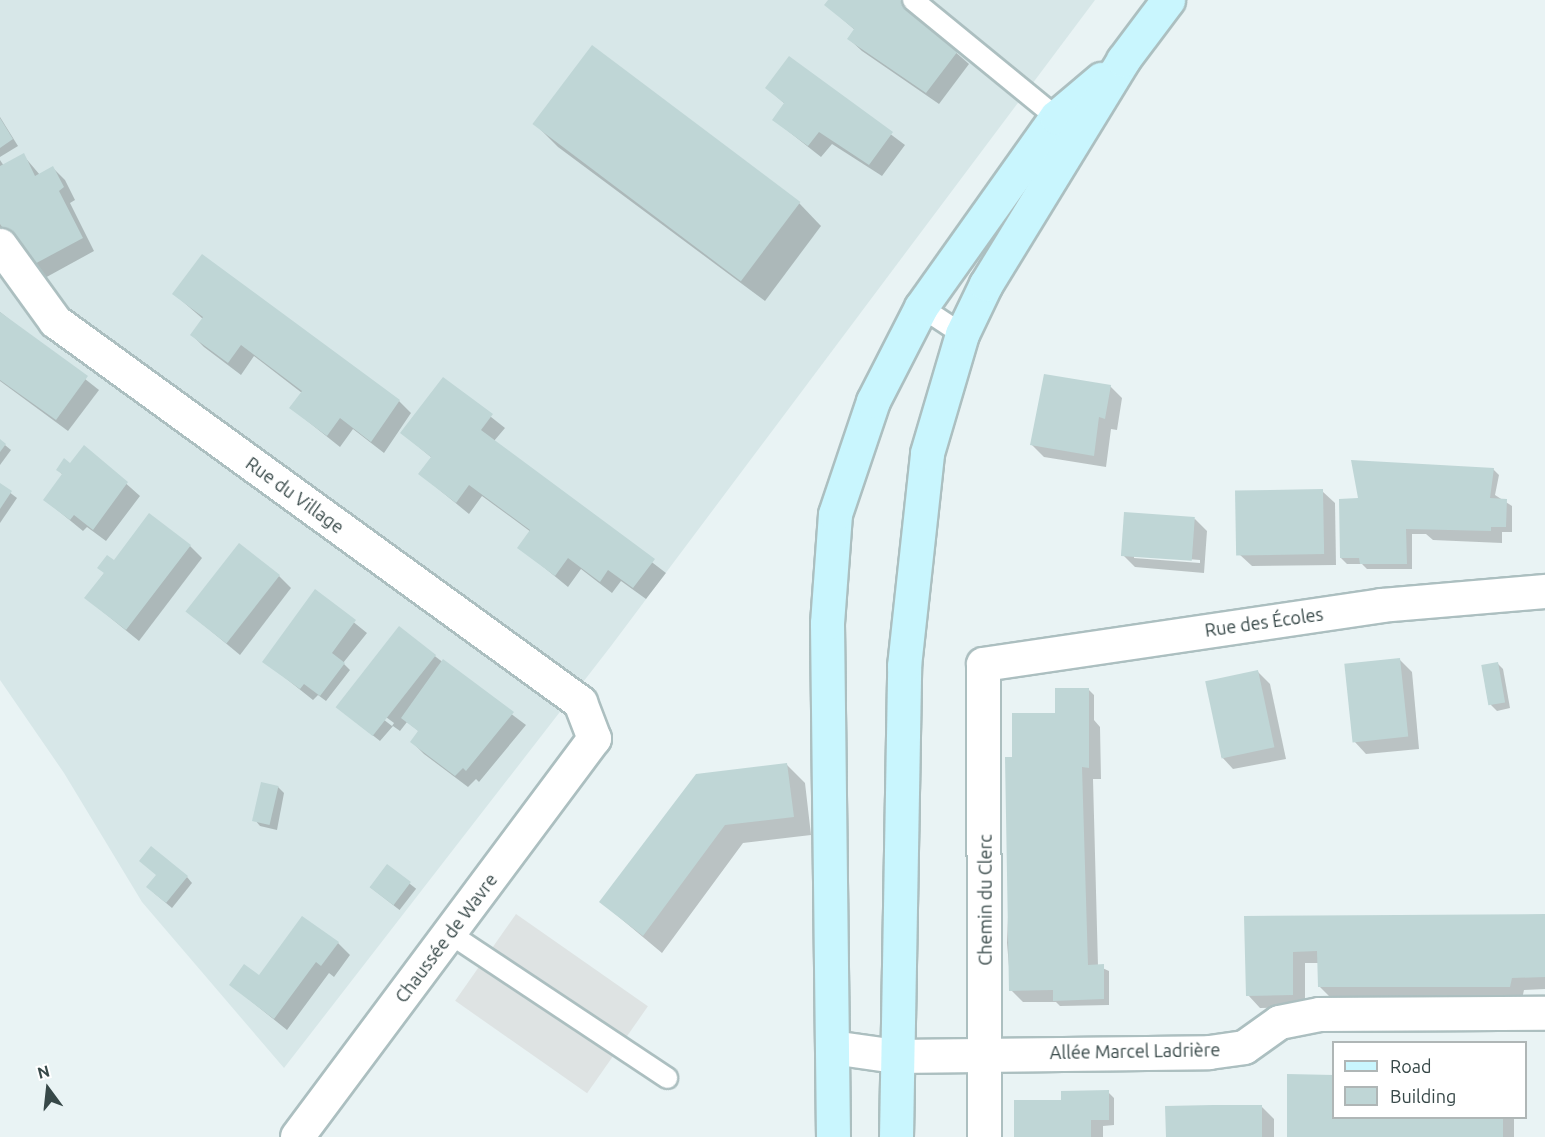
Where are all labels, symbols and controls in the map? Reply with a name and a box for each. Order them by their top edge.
street label: Rue du Village [242,452,348,538]
street label: Rue des Écoles [1203,603,1325,641]
street label: Chemin du Clerc [974,834,996,966]
street label: Chaussée de Wavre [390,869,502,1007]
street label: Allée Marcel Ladrière [1049,1039,1221,1063]
legend [1332,1041,1527,1119]
text: Road [1390,1056,1432,1076]
north arrow [18,1059,78,1119]
text: N [35,1061,51,1082]
text: Building [1390,1086,1456,1106]

